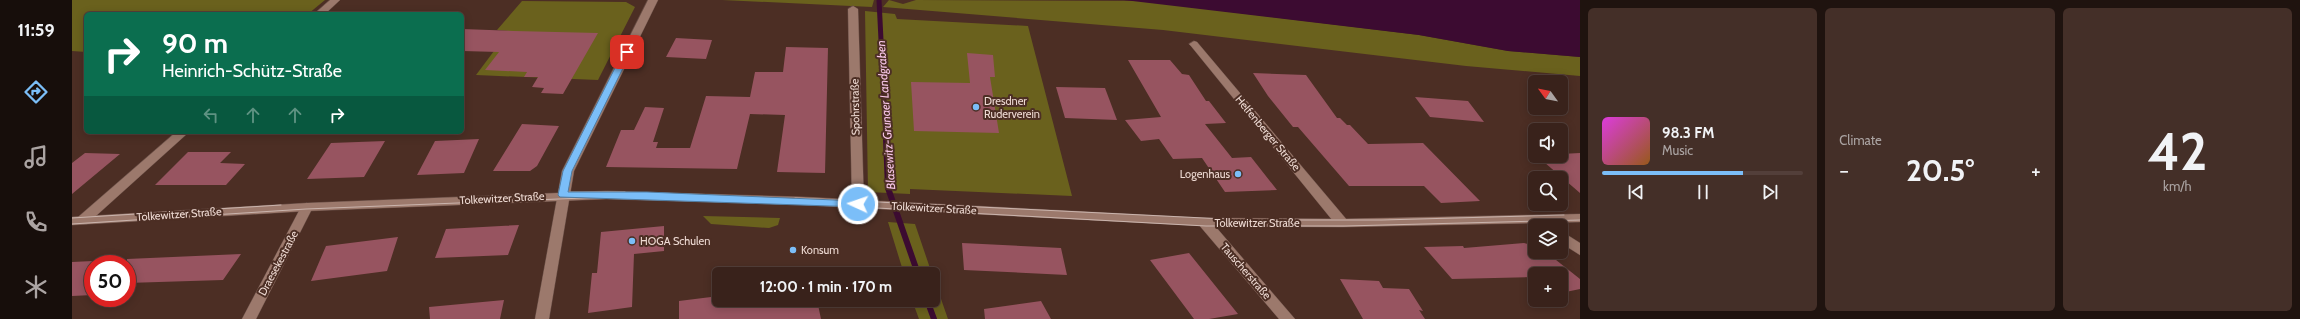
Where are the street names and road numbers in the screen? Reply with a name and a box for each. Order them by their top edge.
street label: Spohrstraße [847,78,862,136]
street label: Helfenberger Straße [1232,93,1304,174]
street label: Tolkewitzer Straße [459,189,545,207]
street label: Tolkewitzer Straße [891,199,977,217]
street label: Tolkewitzer Straße [136,204,222,224]
street label: Tolkewitzer Straße [1214,216,1300,230]
street label: Draesekestraße [255,228,301,298]
street label: Tauscherstraße [1218,240,1274,302]

